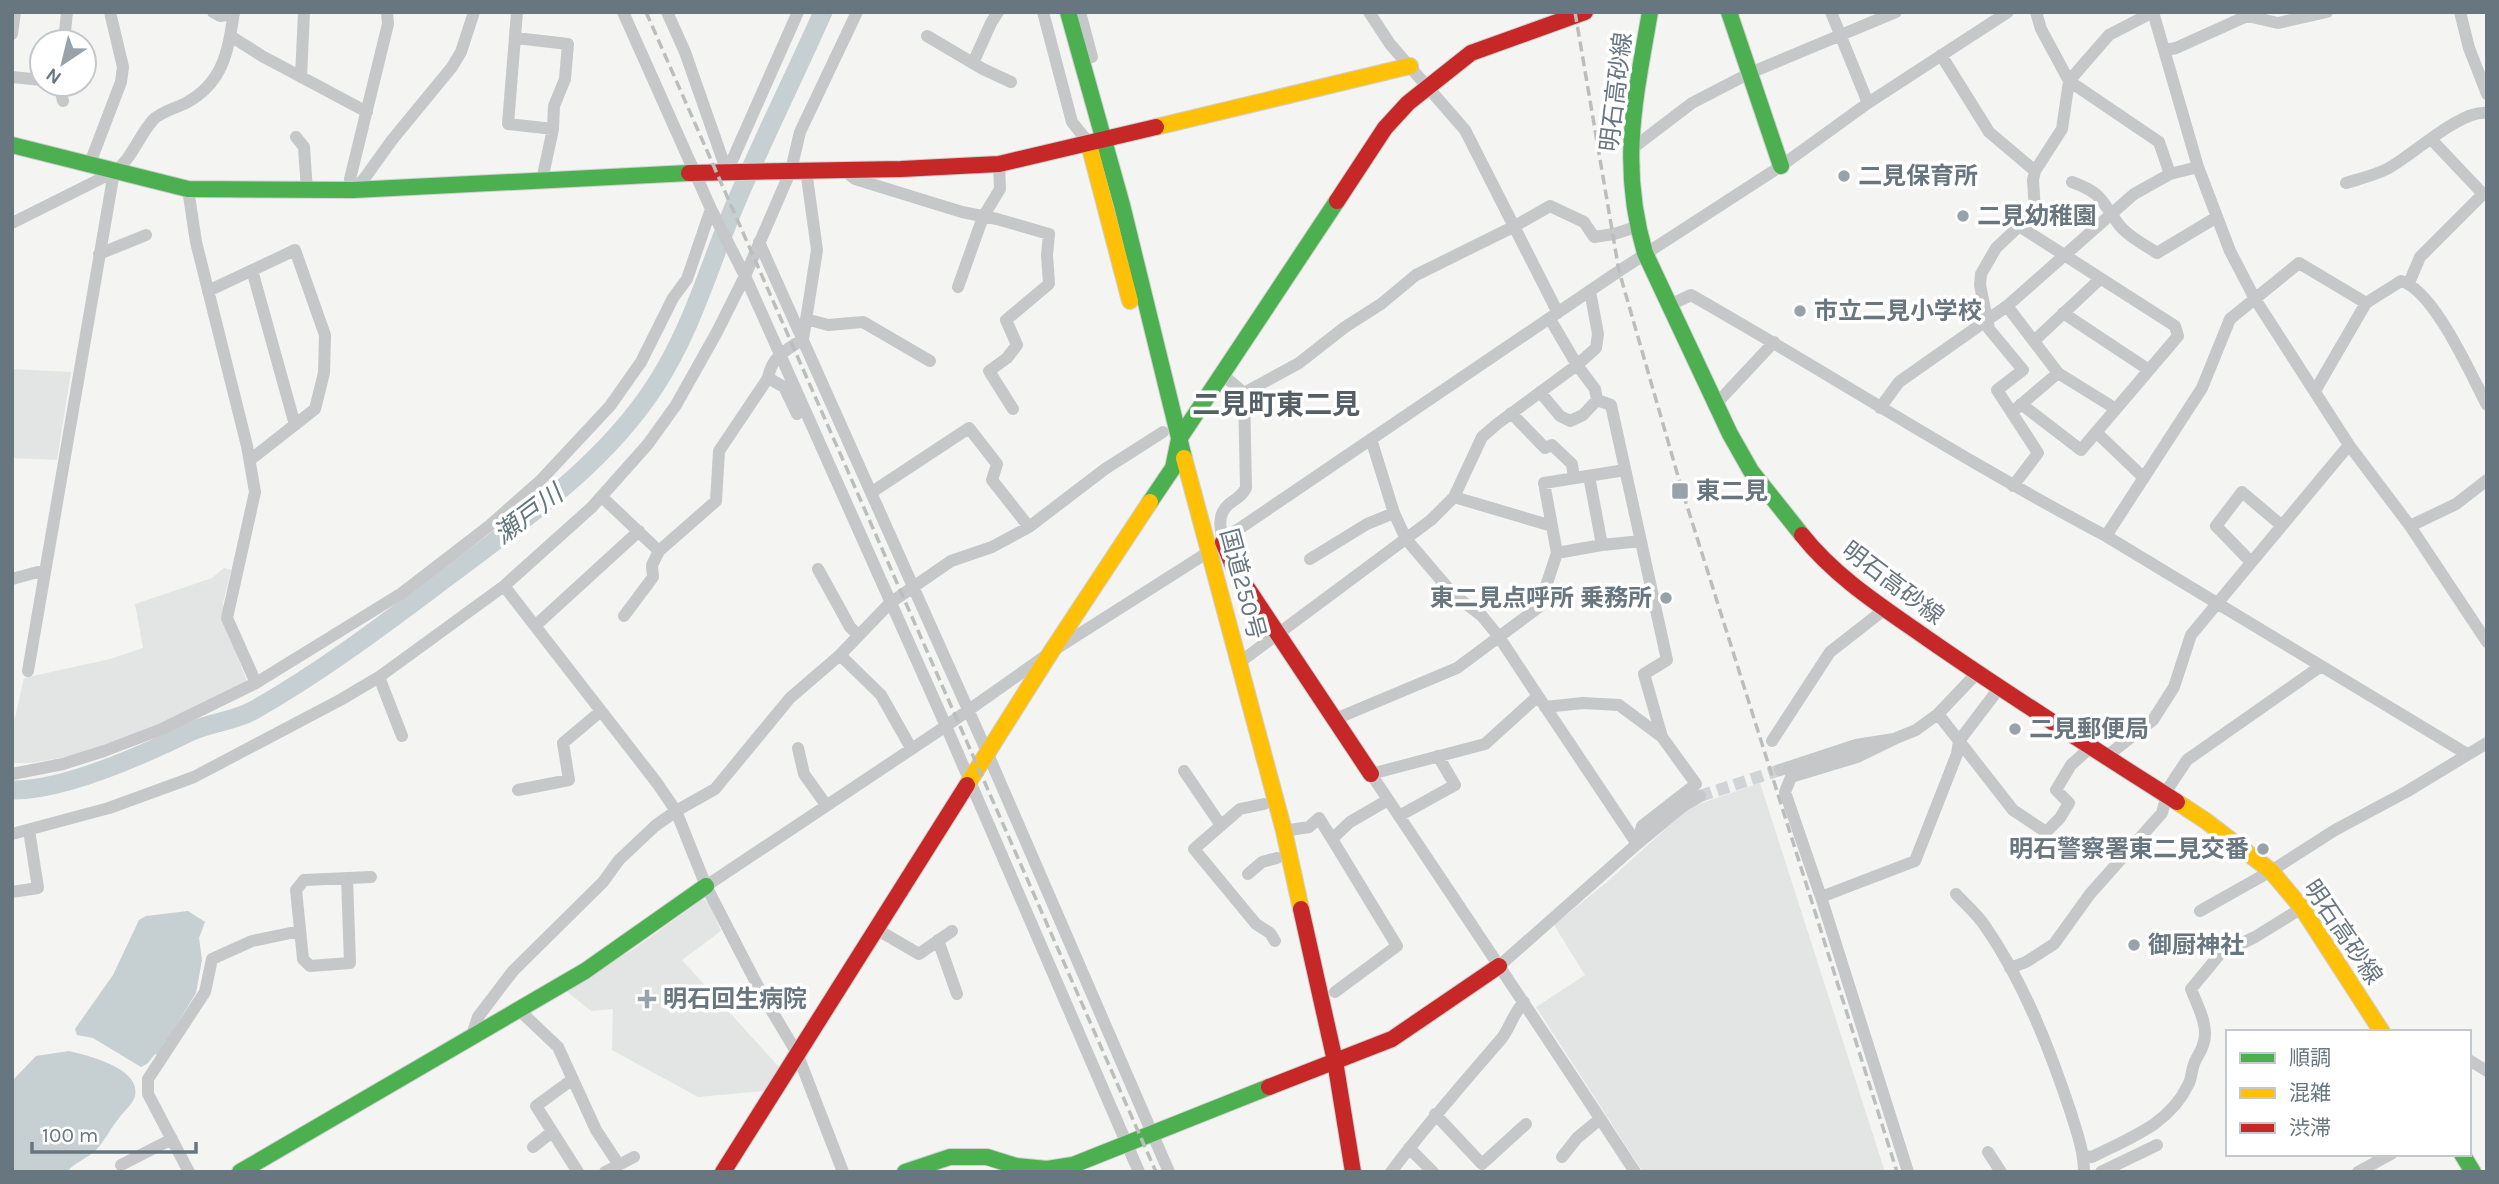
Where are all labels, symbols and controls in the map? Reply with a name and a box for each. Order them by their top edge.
north arrow [28,28,98,98]
street label: 明石高砂線 [1595,31,1637,153]
text: N [42,63,66,89]
place label: 二見保育所 [1858,162,1978,190]
marker: 二見保育所 [1836,168,1852,184]
place label: 二見幼稚園 [1977,202,2097,230]
marker: 二見幼稚園 [1955,208,1971,224]
place label: 市立二見小学校 [1814,297,1982,325]
marker: 市立二見小学校 [1792,303,1808,319]
district label: 二見町東二見 [1192,388,1360,421]
water label: 瀬戸川 [488,477,571,550]
place label: 東二見 [1696,477,1768,505]
marker: 東二見 [1670,481,1690,501]
street label: 国道250号 [1215,525,1271,643]
street label: 明石高砂線 [1837,536,1949,630]
place label: 東二見点呼所 乗務所 [1430,584,1652,612]
marker: 東二見点呼所 乗務所 [1658,590,1674,606]
place label: 二見郵便局 [2029,715,2149,743]
marker: 二見郵便局 [2007,721,2023,737]
place label: 明石警察署東二見交番 [2009,835,2249,863]
marker: 明石警察署東二見交番 [2255,841,2271,857]
street label: 明石高砂線 [2298,874,2388,990]
place label: 御厨神社 [2148,931,2244,959]
marker: 御厨神社 [2126,937,2142,953]
place label: 明石回生病院 [663,985,807,1013]
marker: 明石回生病院 [637,989,657,1009]
legend [2226,1030,2471,1156]
text: 順調 [2289,1046,2331,1070]
text: 混雑 [2289,1081,2331,1105]
scale bar [32,1110,196,1154]
text: 渋滞 [2289,1116,2331,1140]
text: 100 m [42,1123,99,1147]

